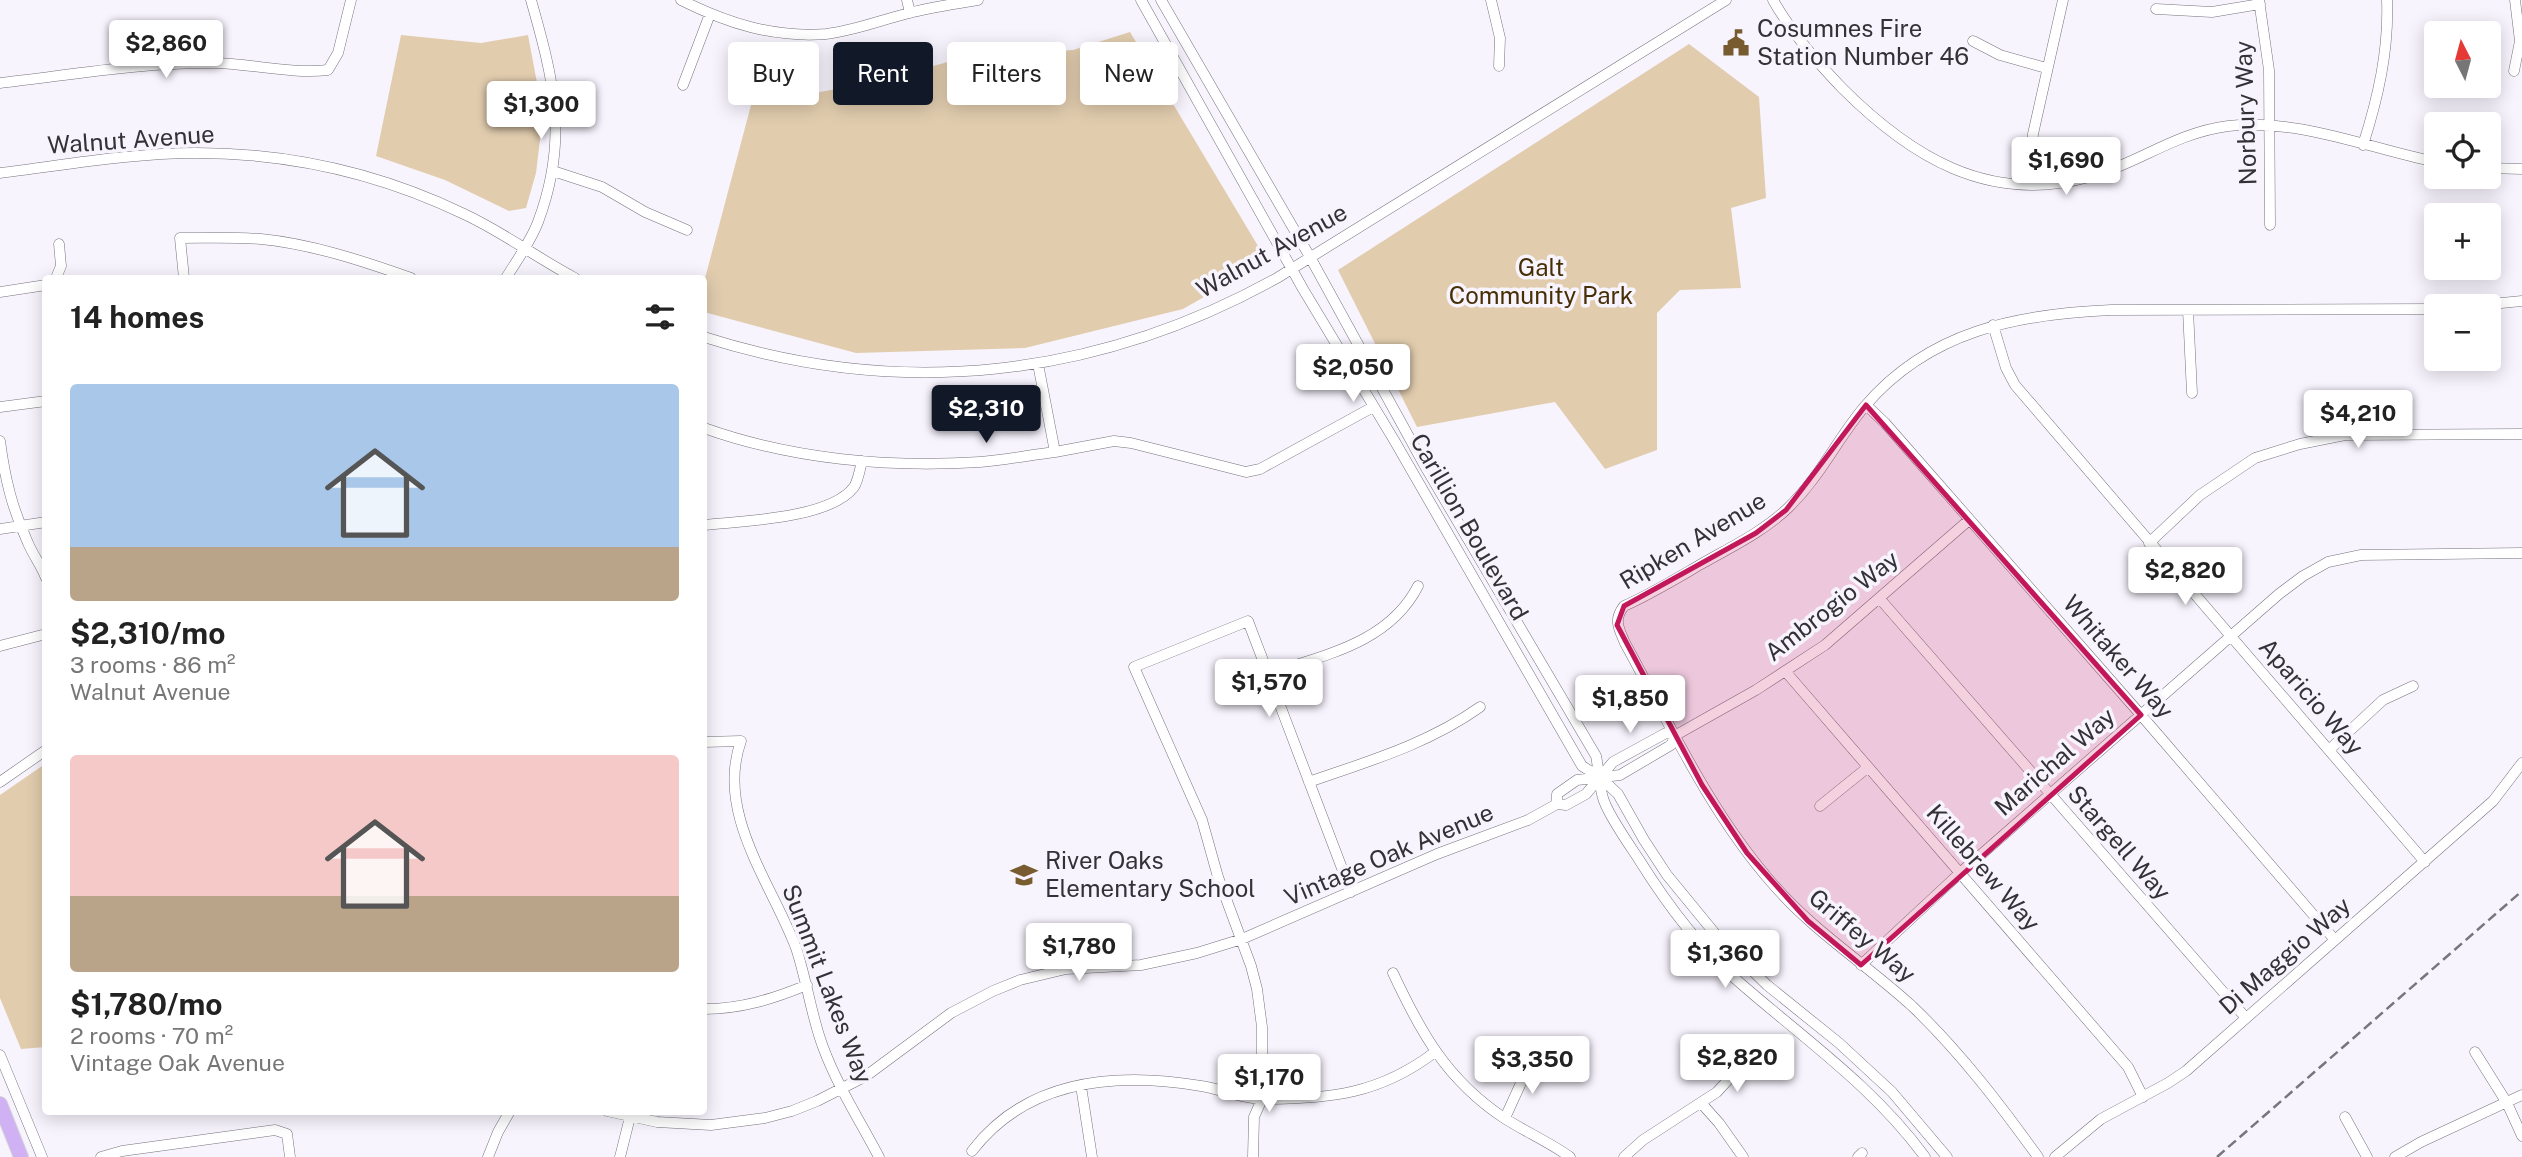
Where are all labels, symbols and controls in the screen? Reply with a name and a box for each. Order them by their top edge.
place label: Cosumnes Fire Station Number 46 [1757,14,1969,70]
pin: $2,860 [109,20,223,80]
north arrow [2424,21,2501,98]
map controls [2424,21,2501,371]
public building icon: Cosumnes Fire Station Number 46 [1721,28,1751,58]
text: $2,860 [125,29,207,56]
street label: Norbury Way [2228,40,2262,186]
chip: Buy [728,42,819,105]
chip: Rent [833,42,933,105]
chip: Filters [947,42,1066,105]
chip: New [1080,42,1178,105]
pin: $1,300 [484,82,598,141]
text: $1,300 [503,90,579,117]
button: locate [2424,112,2501,189]
street label: Walnut Avenue [46,119,216,159]
pin: $1,690 [2009,138,2123,197]
text: $1,690 [2028,146,2104,173]
street label: Walnut Avenue [1191,197,1352,303]
button: + [2424,203,2501,280]
park label: Galt Community Park [1449,253,1633,309]
button: − [2424,294,2501,371]
icon: filters [641,298,679,336]
text: 14 homes [70,299,204,335]
pin: $2,050 [1296,344,1410,404]
text: $2,050 [1312,353,1394,380]
pin: $2,310 [929,386,1043,445]
pin: $4,210 [2301,391,2415,450]
text: $2,310 [948,394,1024,421]
text: $4,210 [2320,399,2396,426]
street label: Carillion Boulevard [1405,428,1535,625]
icon: home [312,430,438,556]
street label: Ripken Avenue [1615,486,1770,595]
street label: Ambrogio Way [1759,544,1904,666]
pin: $2,820 [2128,548,2242,607]
text: $2,820 [2144,556,2226,583]
street label: Whitaker Way [2058,589,2180,724]
text: $2,310/mo [70,615,225,651]
street label: Aparicio Way [2254,633,2370,760]
text: 3 rooms · 86 m² [70,651,236,678]
pin: $1,570 [1212,660,1326,719]
text: $1,570 [1231,668,1307,695]
pin: $1,850 [1573,676,1687,735]
text: Walnut Avenue [70,678,231,705]
text: $1,850 [1591,684,1669,711]
street label: Marichal Way [1989,701,2120,821]
street label: Stargell Way [2063,779,2177,905]
street label: Vintage Oak Avenue [1280,797,1497,911]
street label: Killebrew Way [1921,799,2046,936]
icon: home [312,801,438,927]
place label: River Oaks Elementary School [1045,846,1256,902]
school or university icon: River Oaks Elementary School [1009,860,1039,890]
street label: Summit Lakes Way [777,880,879,1087]
street label: Griffey Way [1804,883,1922,988]
street label: Di Maggio Way [2213,891,2356,1020]
pin: $1,780 [1022,923,1136,983]
pin: $1,360 [1668,930,1782,990]
text: $1,780 [1042,932,1116,959]
text: $1,360 [1686,939,1764,966]
text: $1,780/mo [70,986,223,1022]
text: 2 rooms · 70 m² [70,1022,233,1049]
pin: $2,820 [1680,1034,1794,1094]
pin: $3,350 [1475,1036,1589,1096]
text: $2,820 [1696,1043,1778,1070]
text: $3,350 [1491,1045,1573,1072]
text: Vintage Oak Avenue [70,1049,285,1076]
pin: $1,170 [1212,1054,1326,1114]
text: $1,170 [1234,1063,1304,1090]

